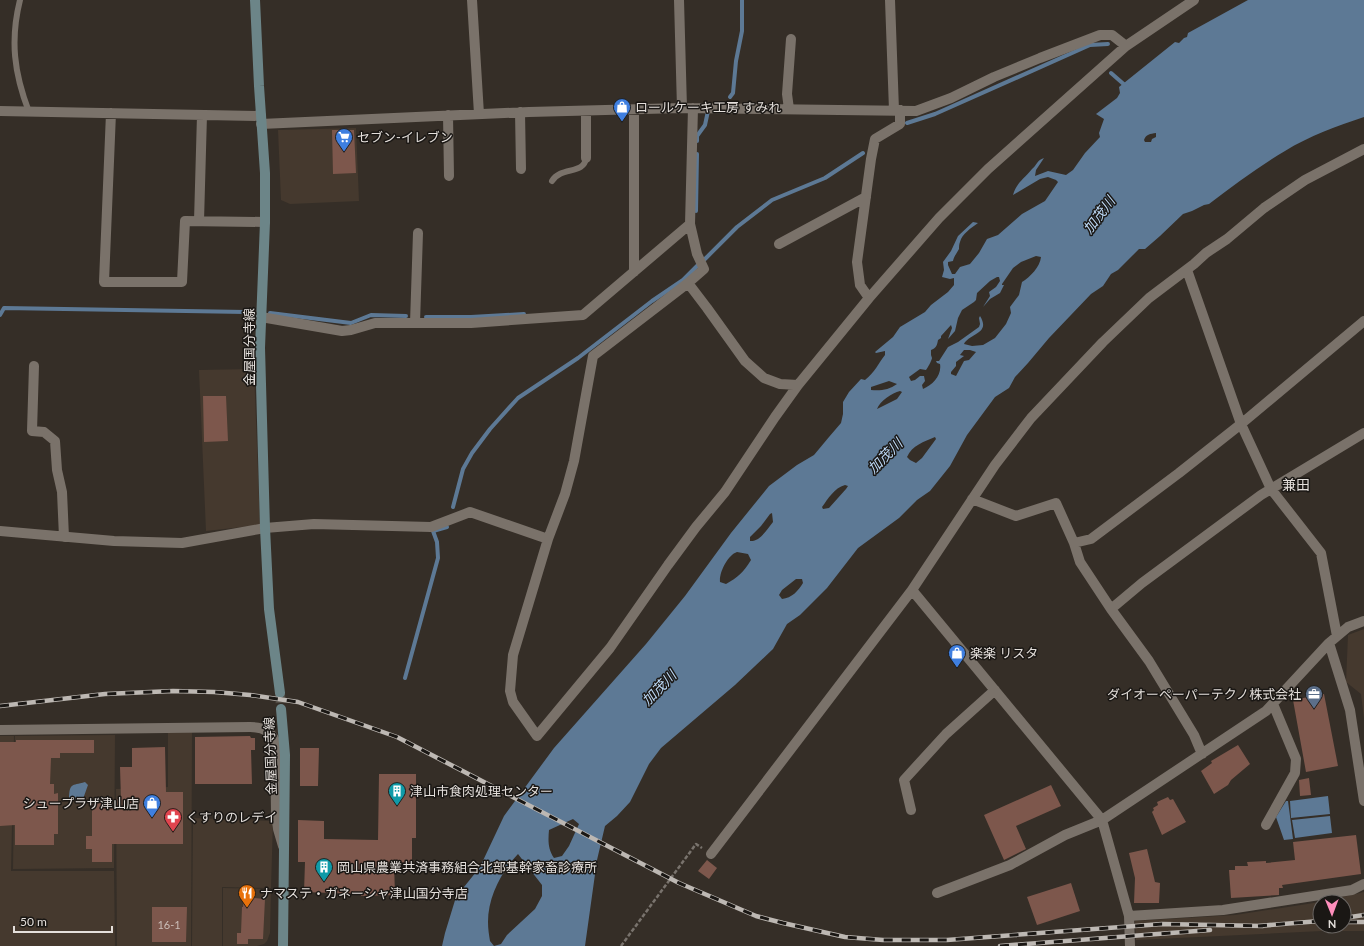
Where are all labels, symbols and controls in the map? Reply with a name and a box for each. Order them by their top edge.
shop icon: ロールケーキ工房 すみれ [612,97,632,122]
place label: ロールケーキ工房 すみれ [635,99,781,115]
supermarket icon: セブン-イレブン [334,127,354,152]
place label: セブン-イレブン [357,129,453,145]
water label: 加茂川 [1079,191,1119,237]
street label: 金屋国分寺線 [241,308,257,386]
water label: 加茂川 [864,433,907,477]
district label: 兼田 [1282,476,1310,493]
shop icon: 楽楽 リスタ [947,643,967,668]
place label: 楽楽 リスタ [970,645,1038,661]
water label: 加茂川 [638,665,681,709]
office icon: ダイオーペーパーテクノ株式会社 [1304,684,1324,709]
place label: ダイオーペーパーテクノ株式会社 [1107,686,1301,702]
street label: 金屋国分寺線 [261,717,279,795]
building icon: 津山市食肉処理センター [387,781,407,806]
place label: 津山市食肉処理センター [410,783,553,799]
shop icon: シュープラザ津山店 [142,793,162,818]
place label: シュープラザ津山店 [23,795,139,811]
pharmacy icon: くすりのレデイ [163,807,183,832]
place label: くすりのレデイ [186,809,277,825]
building icon: 岡山県農業共済事務組合北部基幹家畜診療所 [314,857,334,882]
place label: 岡山県農業共済事務組合北部基幹家畜診療所 [337,859,597,875]
restaurant icon: ナマステ・ガネーシャ津山国分寺店 [237,883,257,908]
place label: ナマステ・ガネーシャ津山国分寺店 [260,885,468,901]
north arrow [1312,894,1352,934]
scale bar [14,908,112,934]
text: 50 m [20,914,47,929]
house number: 16-1 [157,918,181,931]
text: N [1328,918,1337,931]

